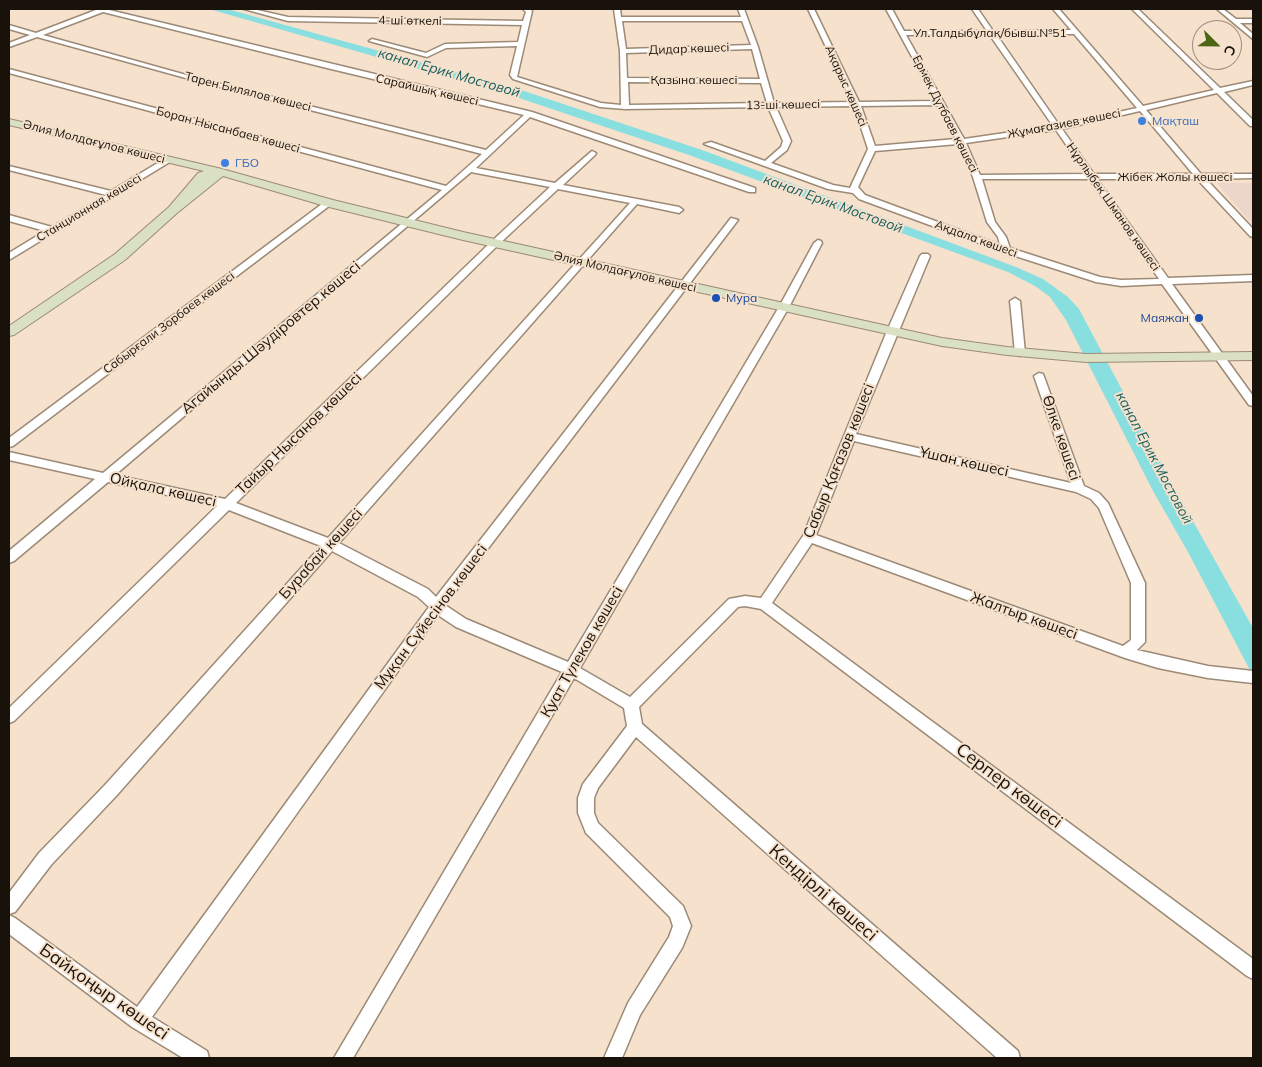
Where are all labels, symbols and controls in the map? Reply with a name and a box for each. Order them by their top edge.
street label: 4-шi өткелi [378,13,442,29]
north arrow [1192,20,1242,70]
street label: Ул.Талдыбұлақ/бывш.№51 [913,26,1067,40]
street label: Дидар көшесі [648,40,730,58]
street label: Ақарыс көшесi [822,43,870,129]
text: С [1220,43,1240,58]
water label: канал Ерик Мостовой [376,45,522,101]
street label: Ермек Дүтбаев көшесi [909,53,981,175]
street label: Тарен Билялов көшесі [183,69,313,115]
street label: Сарайшық көшесі [374,71,480,109]
street label: Қазына көшесі [650,73,738,87]
street label: 13-ші көшесi [746,97,820,113]
street label: Боран Нысанбаев көшесі [154,104,302,156]
street label: Жұмағазиев көшесі [1006,106,1122,142]
place label: Мақташ [1152,114,1199,128]
marker: Мақташ [1136,115,1148,127]
street label: Әлия Молдағұлов көшесі [21,117,167,167]
street label: Нұрлыбек Шманов көшесі [1063,140,1163,274]
place label: ГБО [235,156,259,170]
marker: ГБО [219,157,231,169]
street label: Жібек Жолы көшесі [1118,170,1232,184]
street label: Станционная көшесі [34,171,144,245]
water label: канал Ерик Мостовой [761,171,905,237]
street label: Ақдала көшесі [933,217,1019,261]
street label: Әлия Молдағұлов көшесі [552,249,698,295]
street label: Агайынды Шәудіровтер көшесi [178,258,364,418]
street label: Сабырғали Зорбаев көшесі [100,269,238,377]
place label: Мура [726,291,757,305]
marker: Мура [710,292,722,304]
place label: Маяжан [1141,311,1189,325]
marker: Маяжан [1193,312,1205,324]
street label: Тайыр Нысанов көшесi [232,369,366,499]
street label: Сабыр Қағазов көшесі [800,381,878,541]
water label: канал Ерик Мостовой [1112,389,1196,527]
street label: Өлке көшесі [1038,393,1084,483]
street label: Ұшан көшесі [918,443,1010,481]
street label: Ойқала көшесі [108,469,218,511]
street label: Бурабай көшесi [276,505,366,603]
street label: Мұқан Сүйесінов көшесі [371,541,491,693]
street label: Қуат Түлеков көшесі [537,583,627,721]
street label: Жалтыр көшесі [968,588,1080,644]
street label: Серпер көшесі [951,739,1067,833]
street label: Кендірлі көшесі [764,840,882,946]
street label: Байқоңыр көшесi [35,939,173,1045]

